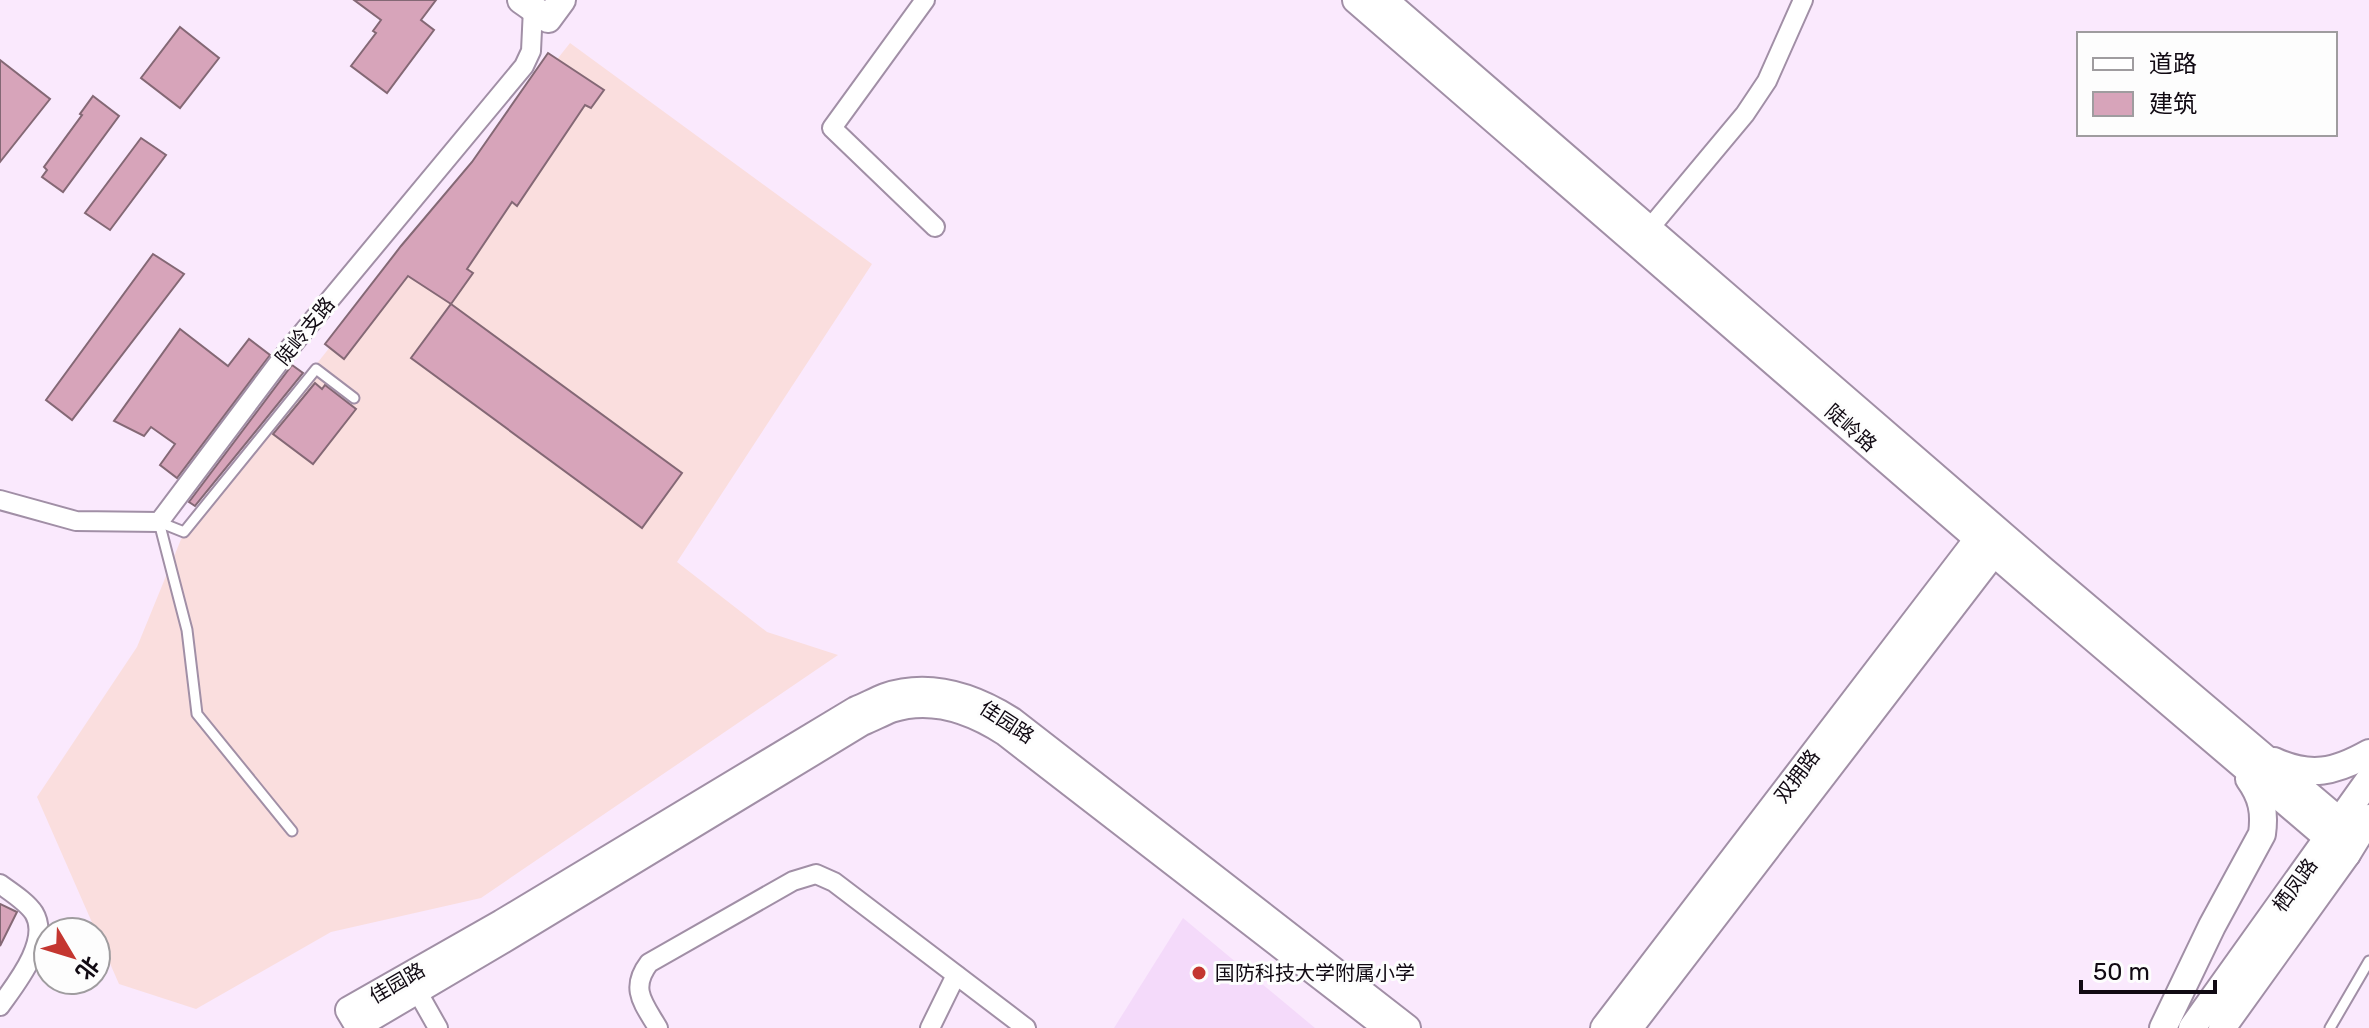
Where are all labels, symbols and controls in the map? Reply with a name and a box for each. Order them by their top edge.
legend [2077,32,2337,136]
text: 道路 [2149,50,2197,78]
text: 建筑 [2149,90,2197,118]
street label: 陡岭支路 [271,292,339,370]
street label: 陡岭路 [1820,399,1882,457]
street label: 佳园路 [975,696,1039,748]
street label: 双拥路 [1769,745,1825,807]
street label: 栖凤路 [2268,854,2322,916]
north arrow [32,916,112,996]
scale bar [2081,944,2215,994]
text: 北 [70,951,105,985]
street label: 佳园路 [365,958,429,1008]
text: 50 m [2093,958,2150,986]
place label: 国防科技大学附属小学 [1215,961,1415,985]
marker: 国防科技大学附属小学 [1190,964,1208,982]

